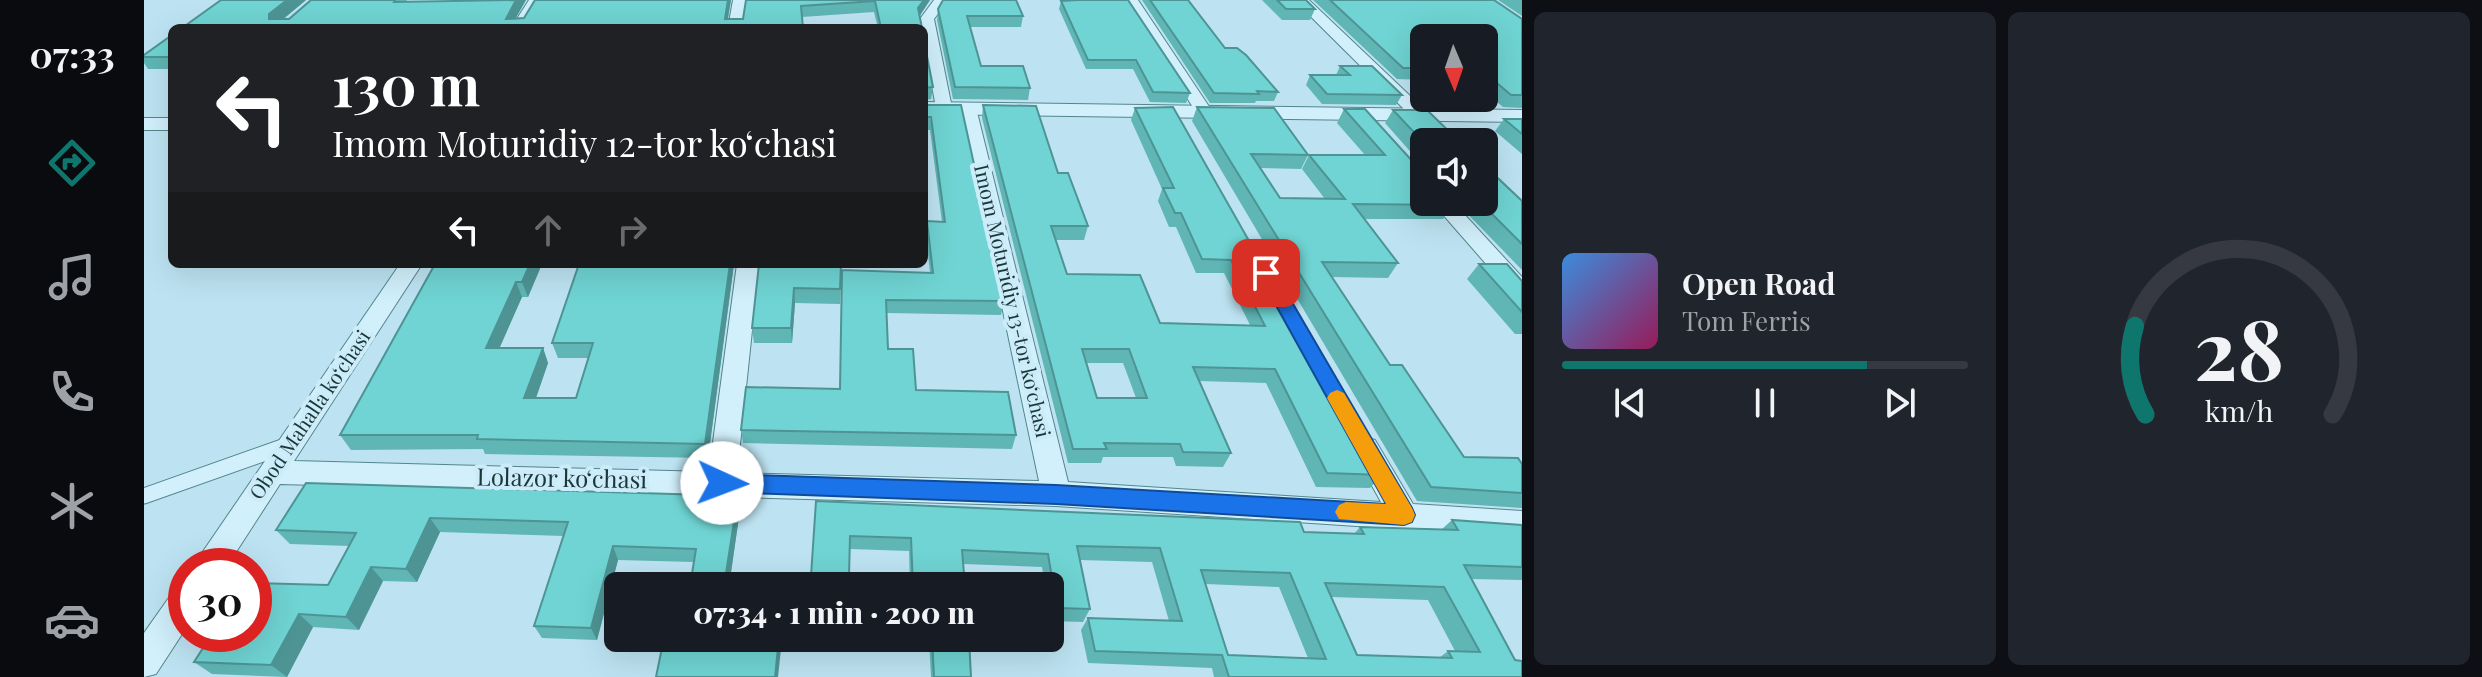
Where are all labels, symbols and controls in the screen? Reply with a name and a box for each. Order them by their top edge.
north arrow [1410,24,1498,112]
map controls [1410,24,1498,216]
text: 07:33 [29,29,115,77]
text: 130 m [332,46,480,121]
icon: left [200,56,304,160]
text: Imom Moturidiy 12-tor koʻchasi [332,118,837,166]
button: sound [1410,128,1498,216]
icon: directions [44,135,100,191]
street label: Imom Moturidiy 13-tor koʻchasi [969,161,1058,440]
icon: left [442,208,486,252]
icon: ahead [526,208,570,252]
icon: right [610,208,654,252]
pin [1232,239,1300,307]
icon: music [44,249,100,305]
icon: arrive [1244,251,1288,295]
text: Open Road [1682,263,1835,303]
text: 28 [2194,290,2284,401]
text: Tom Ferris [1682,303,1811,338]
street label: Obod Mahalla ko‘chasi [242,324,376,504]
icon: phone [44,364,100,420]
icon: previous [1608,381,1652,425]
icon: pause [1743,381,1787,425]
icon: next [1878,381,1922,425]
text: km/h [2205,391,2273,429]
position arrow [680,441,764,525]
street label: Lolazor ko‘chasi [476,460,648,494]
icon: climate [44,478,100,534]
speed limit sign: 30 [168,548,272,652]
icon: car [44,592,100,648]
text: 07:34 · 1 min · 200 m [693,592,975,632]

